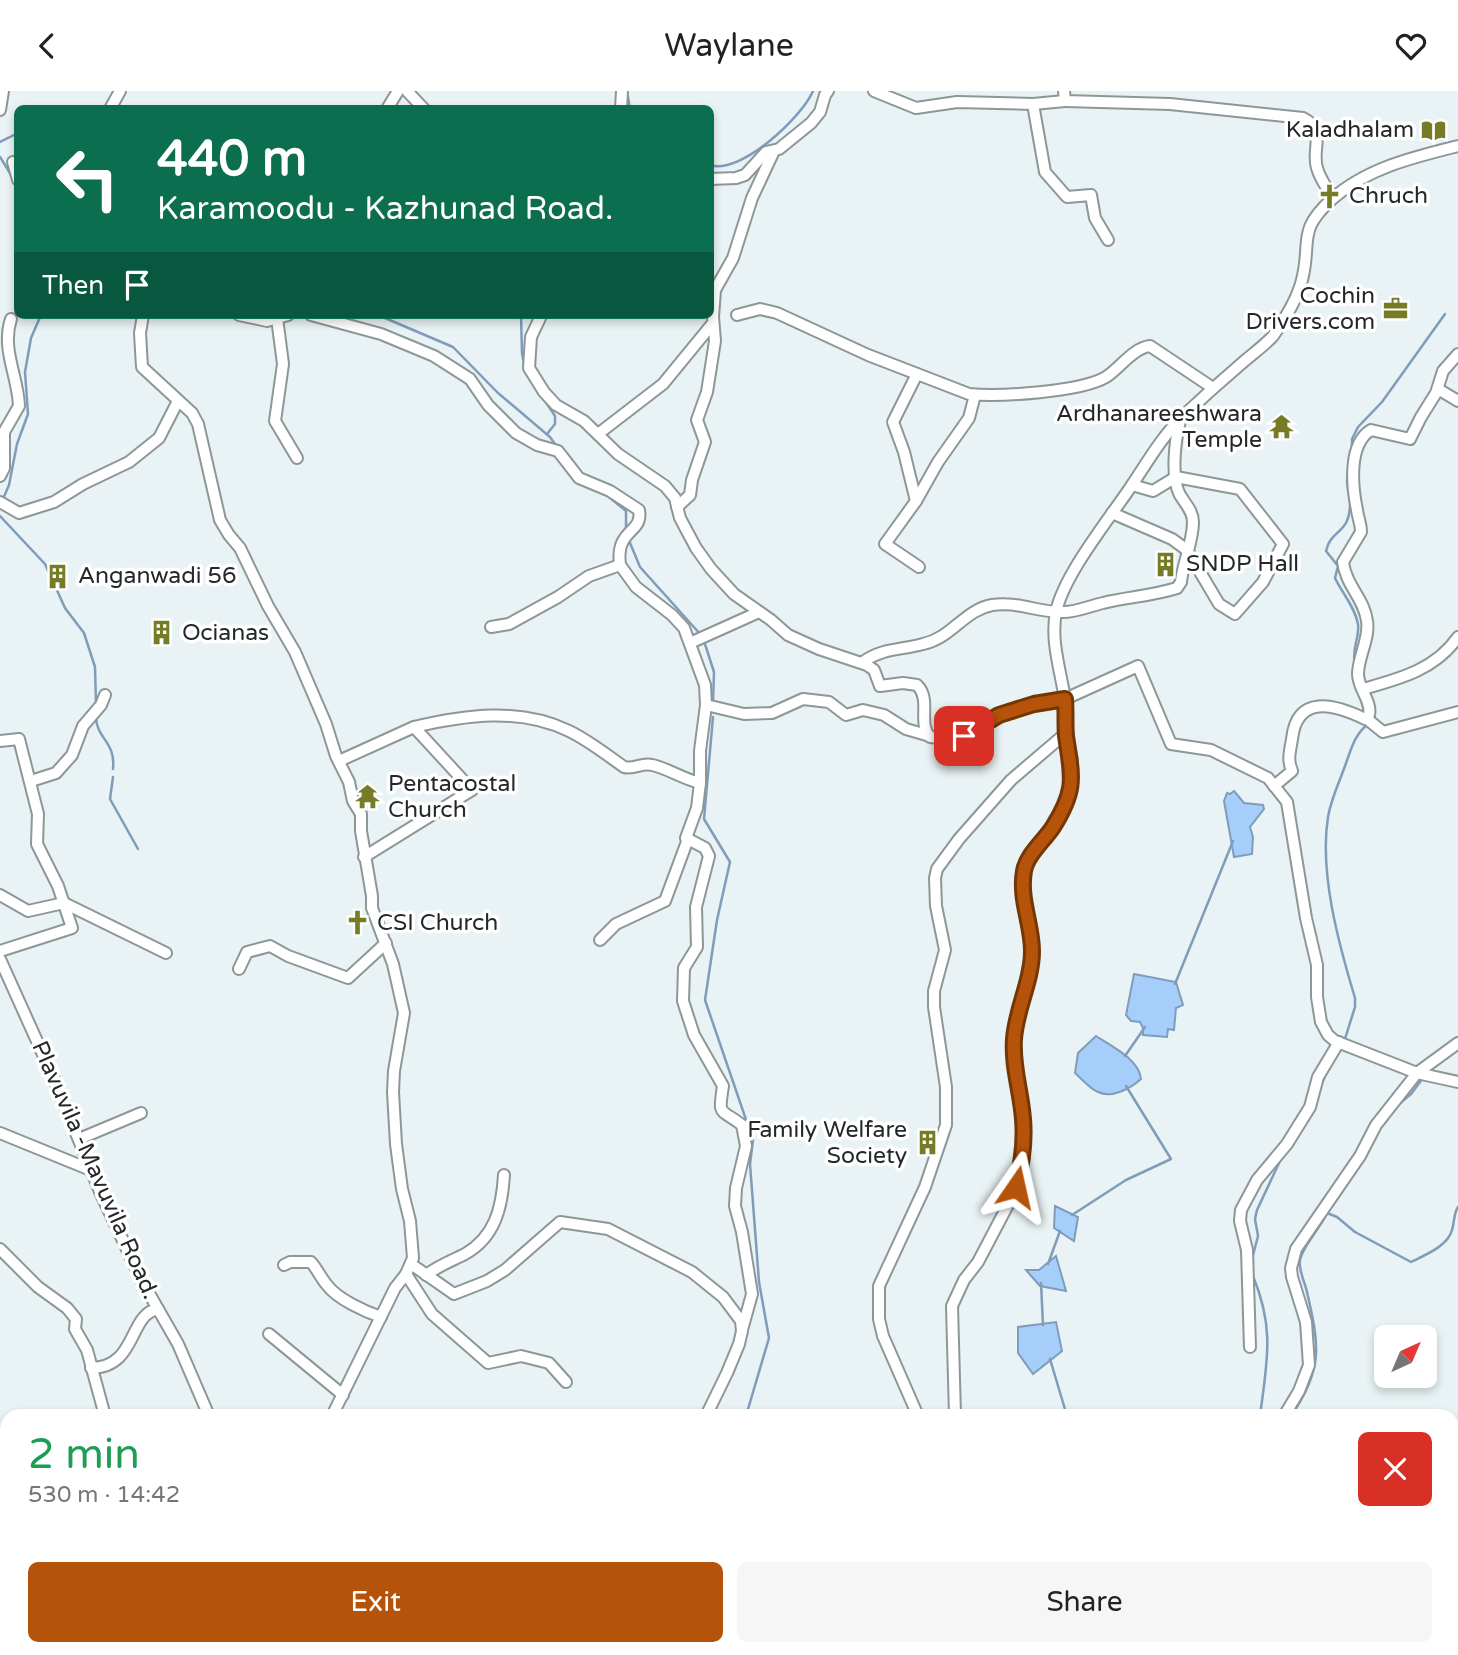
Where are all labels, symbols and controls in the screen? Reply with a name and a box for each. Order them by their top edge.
icon: back [28,27,66,65]
text: Waylane [664,27,794,65]
icon: heart [1392,27,1430,65]
place label: Kaladhalam [1286,116,1414,144]
library icon: Kaladhalam [1420,116,1448,144]
text: 440 m [157,130,307,189]
icon: left [42,133,133,224]
church icon: Chruch [1315,182,1343,210]
place label: Chruch [1349,182,1428,210]
text: Karamoodu - Kazhunad Road. [157,190,613,228]
icon: arrive [118,266,156,304]
text: Then [42,270,104,301]
place label: Cochin Drivers.com [1245,282,1375,336]
office icon: Cochin Drivers.com [1381,295,1409,323]
place label: Ardhanareeshwara Temple [1056,400,1262,454]
temple icon: Ardhanareeshwara Temple [1268,413,1296,441]
building icon: SNDP Hall [1152,550,1180,578]
place label: SNDP Hall [1186,550,1299,578]
building icon: Anganwadi 56 [44,562,72,590]
place label: Anganwadi 56 [78,562,236,590]
building icon: Ocianas [148,619,176,647]
place label: Ocianas [182,619,269,647]
pin [934,706,994,766]
icon: arrive [945,717,983,755]
place label: Pentacostal Church [388,770,516,824]
temple icon: Pentacostal Church [354,783,382,811]
church icon: CSI Church [343,909,371,937]
place label: CSI Church [377,909,498,937]
street label: Plavuvila -Mavuvila Road. [25,1037,165,1303]
place label: Family Welfare Society [747,1116,907,1170]
building icon: Family Welfare Society [913,1129,941,1157]
position arrow [979,1150,1053,1224]
north arrow [1374,1325,1437,1388]
map controls [1374,1325,1437,1388]
text: 2 min [28,1429,140,1480]
button: close [1358,1432,1432,1506]
text: 530 m · 14:42 [28,1481,180,1509]
button: Exit [28,1562,723,1642]
button: Share [737,1562,1432,1642]

